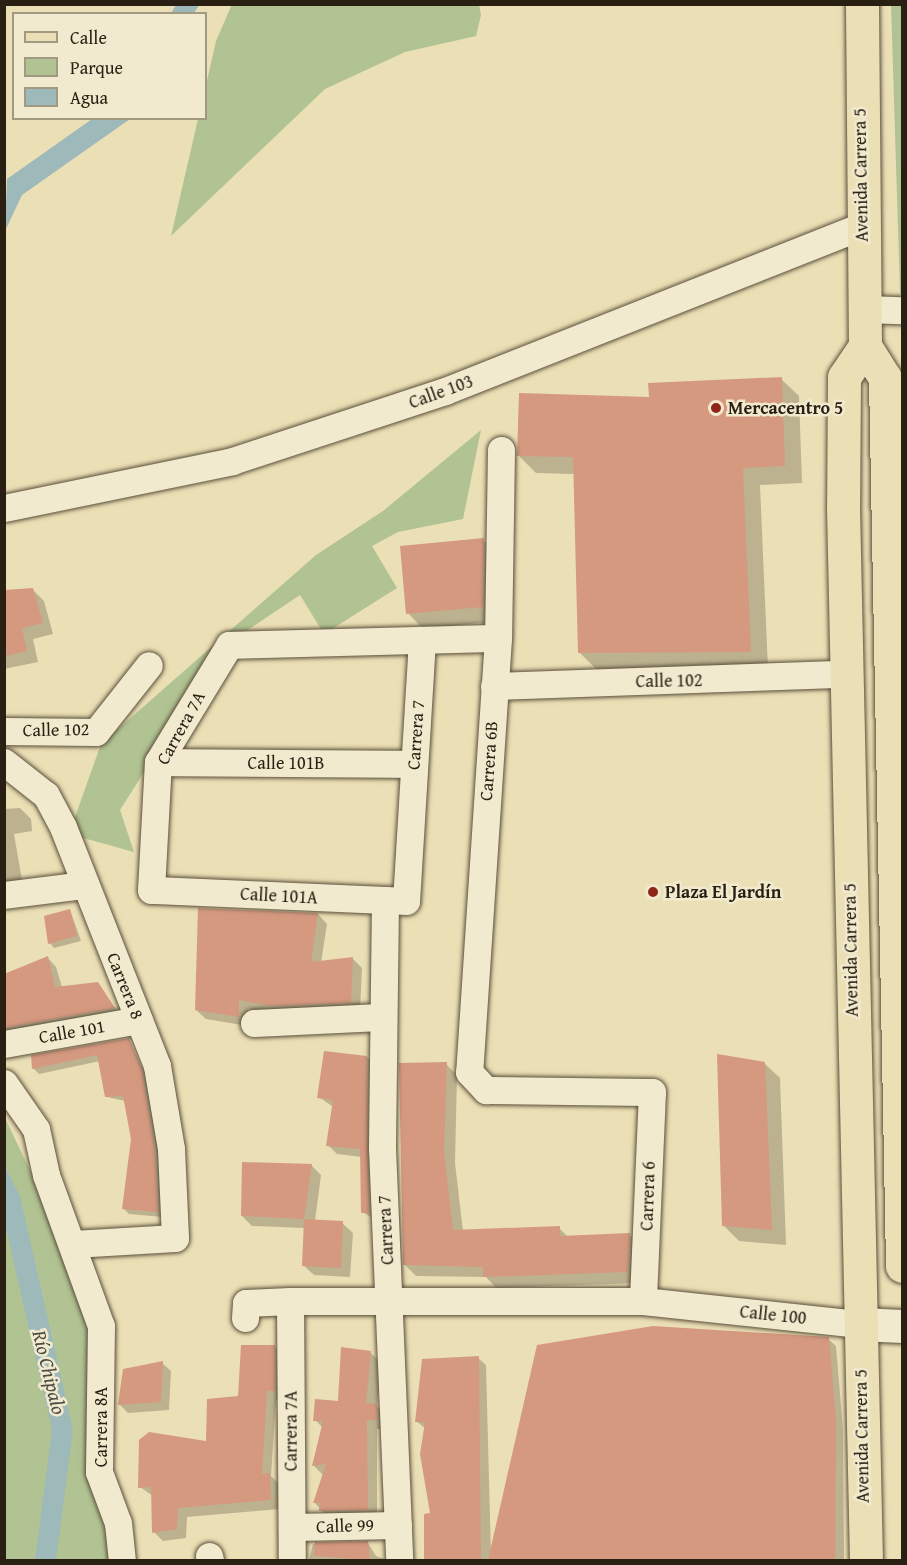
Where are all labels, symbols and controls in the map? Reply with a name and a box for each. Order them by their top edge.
legend [12,12,207,120]
text: Calle [70,24,107,51]
text: Parque [70,54,123,81]
text: Agua [70,84,108,111]
street label: Avenida Carrera 5 [849,108,873,242]
street label: Calle 103 [406,370,476,414]
place label: Mercacentro 5 [728,397,843,419]
marker: Mercacentro 5 [709,401,723,415]
street label: Calle 102 [635,670,703,692]
street label: Carrera 7A [152,688,210,768]
street label: Carrera 7 [403,699,429,771]
street label: Calle 102 [22,719,90,741]
street label: Carrera 6B [475,720,503,802]
street label: Calle 101B [247,752,325,774]
place label: Plaza El Jardín [665,881,781,903]
street label: Calle 101A [240,883,318,909]
street label: Avenida Carrera 5 [839,883,863,1017]
marker: Plaza El Jardín [646,885,660,899]
street label: Carrera 8 [102,950,148,1022]
street label: Calle 101 [37,1016,107,1048]
street label: Carrera 6 [636,1161,660,1231]
street label: Carrera 7 [373,1195,399,1265]
street label: Calle 100 [739,1301,807,1329]
water label: Río Chipalo [28,1327,72,1417]
street label: Avenida Carrera 5 [850,1369,874,1503]
street label: Carrera 8A [90,1387,112,1467]
street label: Carrera 7A [280,1391,302,1471]
street label: Calle 99 [316,1514,374,1538]

